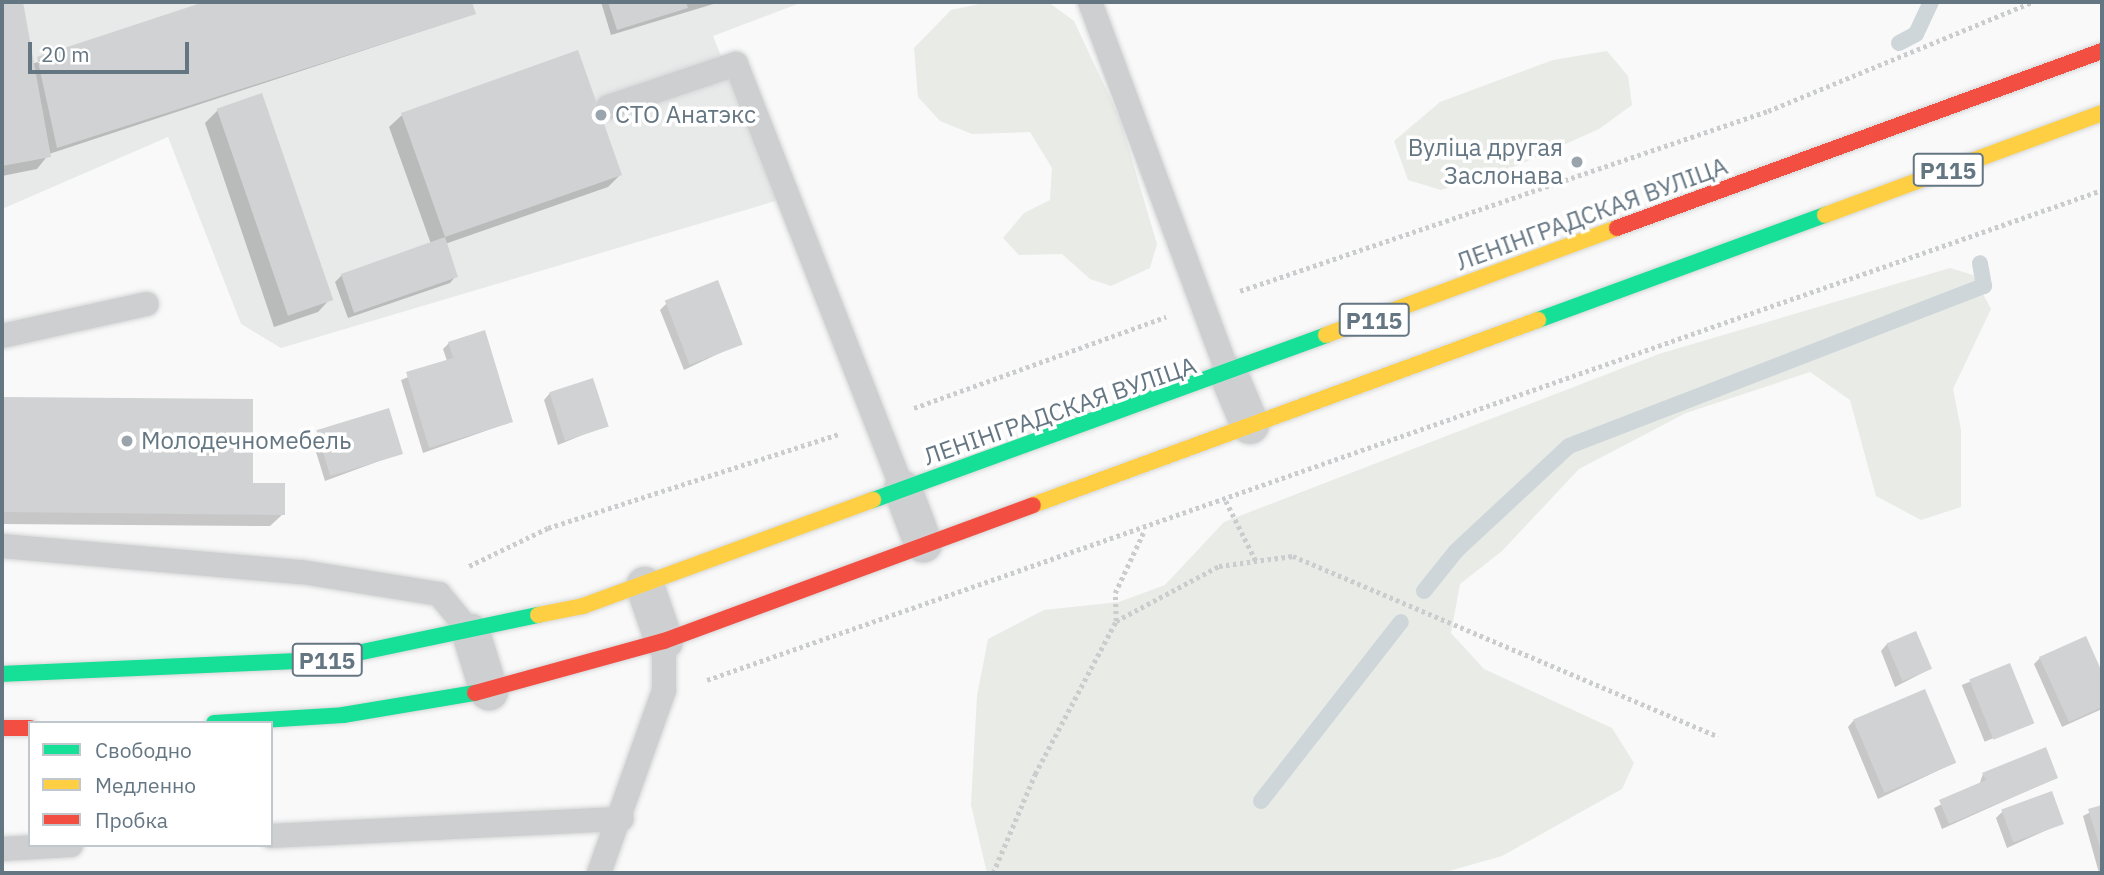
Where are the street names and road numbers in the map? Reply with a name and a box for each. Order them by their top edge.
road number: Р115 [1911,150,1985,190]
street label: ЛЕНІНГРАДСКАЯ ВУЛІЦА [1452,151,1732,277]
road number: Р115 [1337,300,1411,340]
street label: ЛЕНІНГРАДСКАЯ ВУЛІЦА [920,351,1200,471]
road number: Р115 [290,640,364,680]

